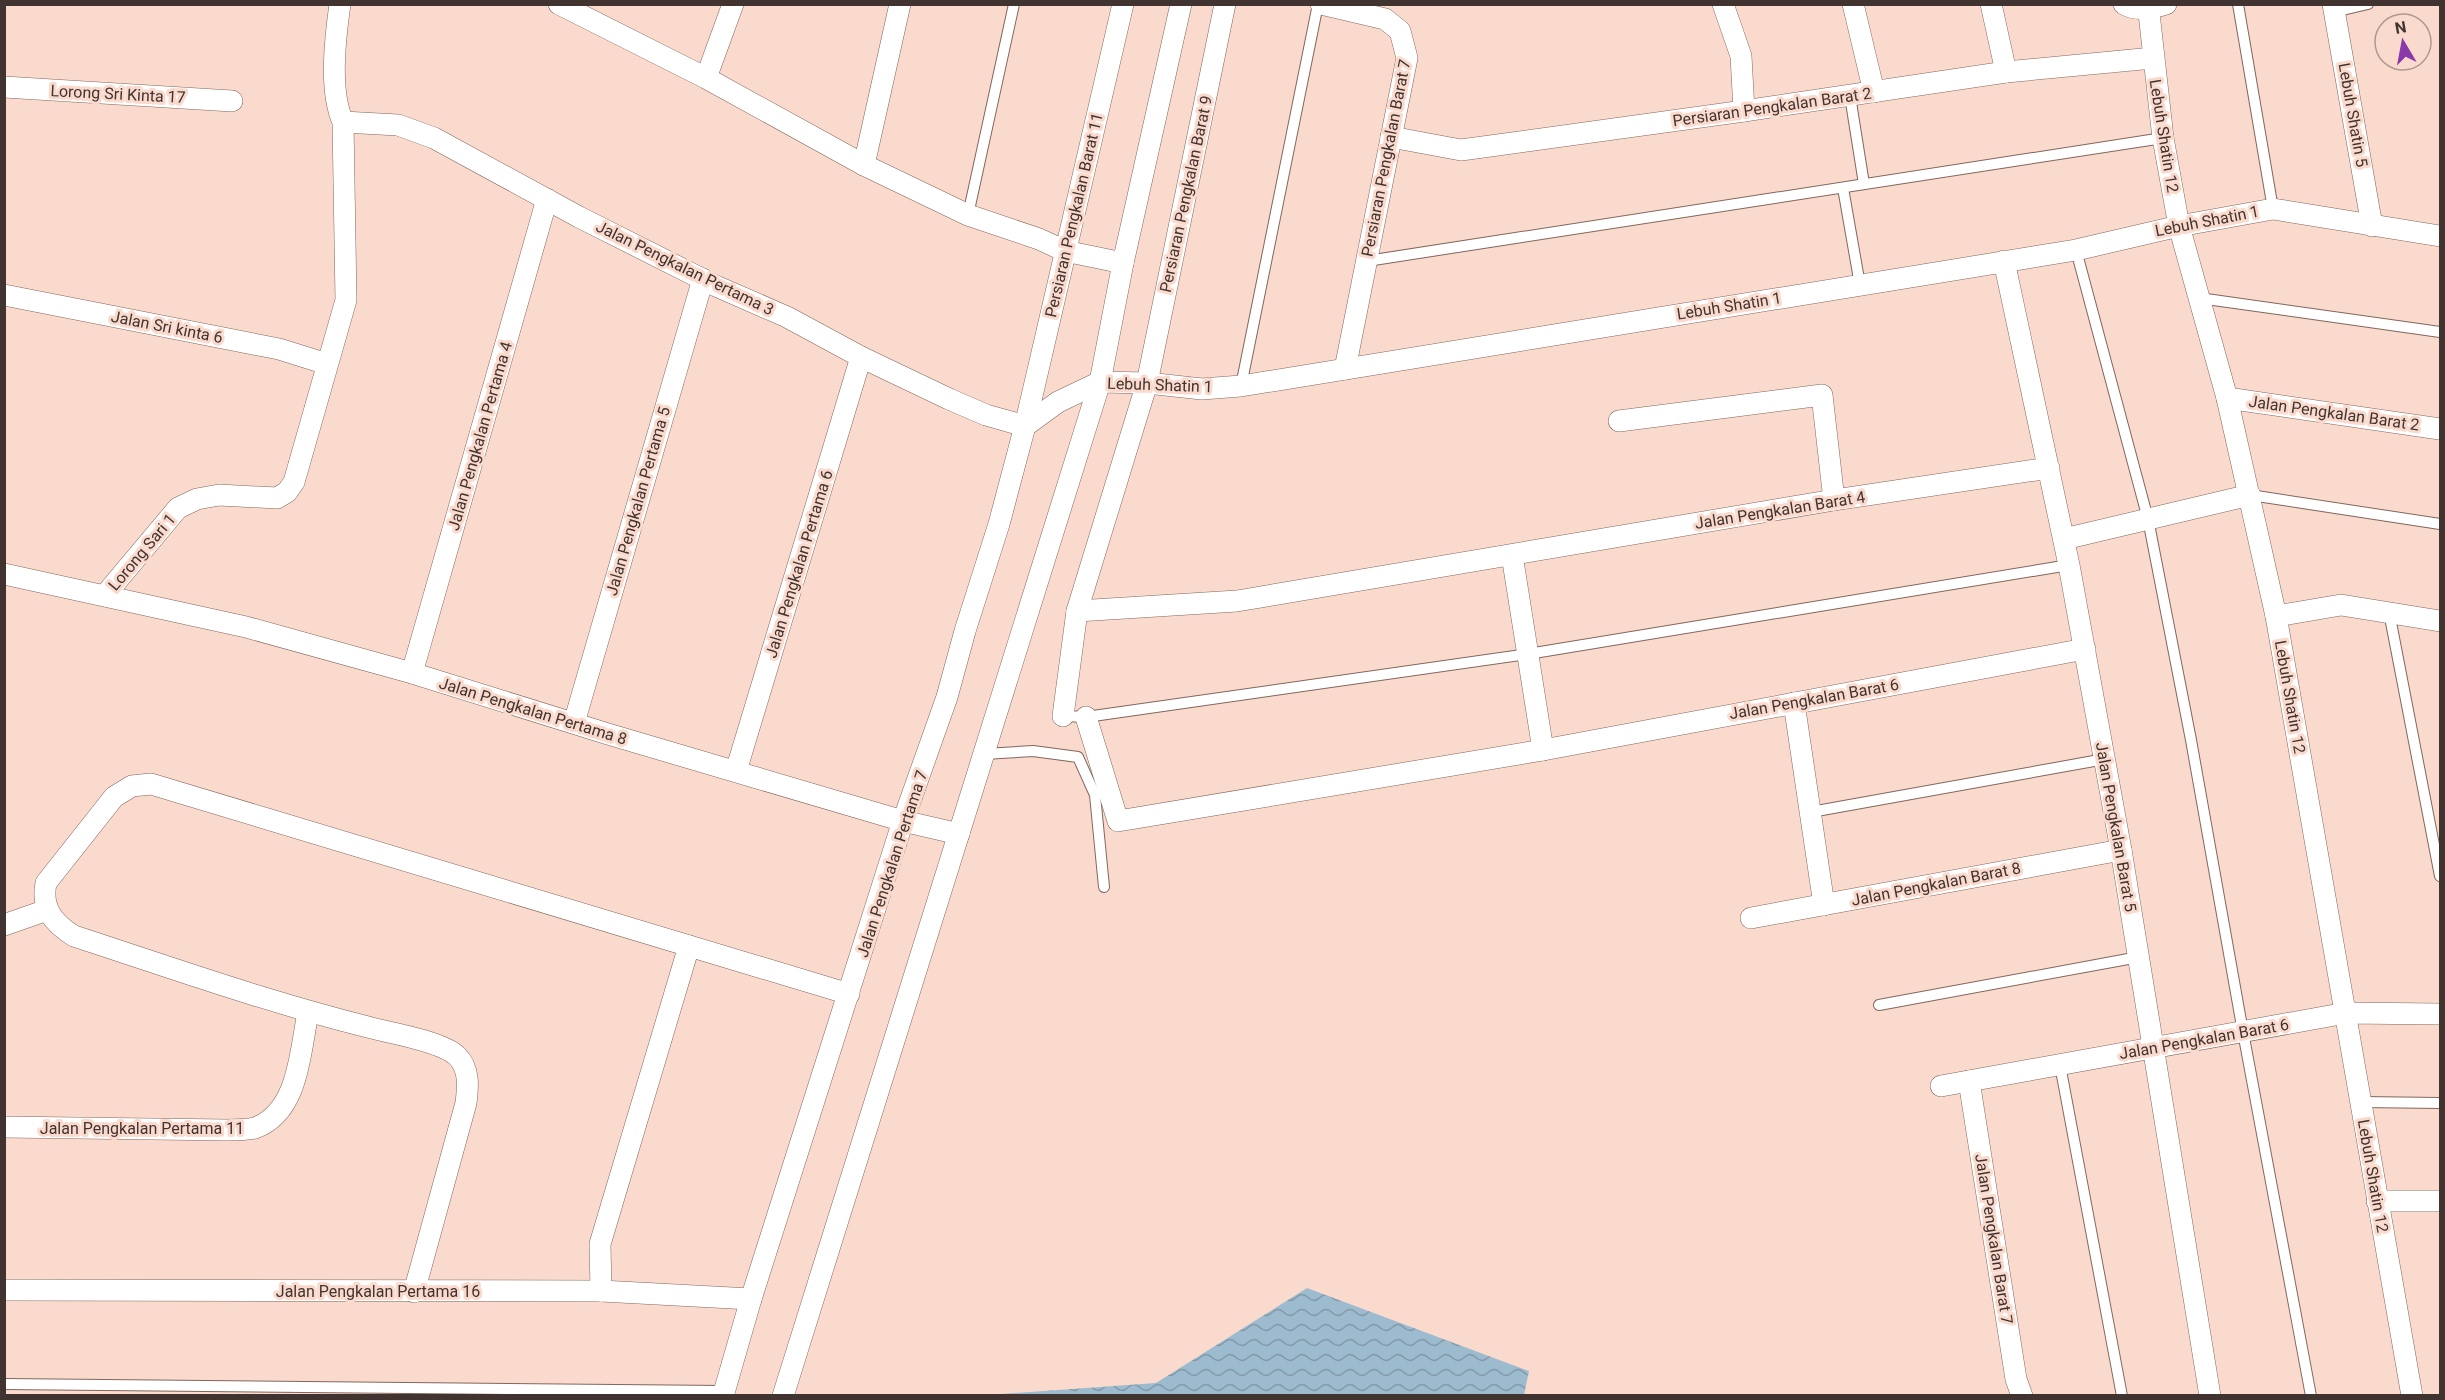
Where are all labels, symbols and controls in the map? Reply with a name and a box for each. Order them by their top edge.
north arrow [2373,12,2433,72]
text: N [2393,17,2408,38]
street label: Persiaran Pengkalan Barat 7 [1358,58,1414,258]
street label: Lebuh Shatin 5 [2334,61,2372,169]
street label: Lebuh Shatin 12 [2146,78,2182,194]
street label: Lorong Sri Kinta 17 [50,81,186,107]
street label: Persiaran Pengkalan Barat 2 [1671,84,1873,130]
street label: Persiaran Pengkalan Barat 9 [1156,94,1216,294]
street label: Persiaran Pengkalan Barat 11 [1041,111,1107,319]
street label: Lebuh Shatin 1 [2153,202,2261,240]
street label: Jalan Pengkalan Pertama 3 [593,217,777,319]
street label: Lebuh Shatin 1 [1675,288,1783,324]
street label: Jalan Sri kinta 6 [110,307,224,347]
street label: Jalan Pengkalan Pertama 4 [444,339,516,533]
street label: Lebuh Shatin 1 [1107,374,1213,396]
street label: Jalan Pengkalan Barat 2 [2247,392,2421,434]
street label: Jalan Pengkalan Pertama 5 [602,404,674,598]
street label: Jalan Pengkalan Pertama 6 [761,468,837,660]
street label: Jalan Pengkalan Barat 4 [1694,487,1866,533]
street label: Lorong Sari 1 [104,510,180,594]
street label: Lebuh Shatin 12 [2271,639,2309,755]
street label: Jalan Pengkalan Pertama 8 [437,673,629,749]
street label: Jalan Pengkalan Barat 6 [1728,675,1900,723]
street label: Jalan Pengkalan Barat 5 [2092,741,2140,913]
street label: Jalan Pengkalan Pertama 7 [853,768,931,960]
street label: Jalan Pengkalan Barat 8 [1850,858,2022,910]
street label: Jalan Pengkalan Barat 6 [2118,1015,2290,1063]
street label: Lebuh Shatin 12 [2354,1118,2392,1234]
street label: Jalan Pengkalan Pertama 11 [40,1119,244,1138]
street label: Jalan Pengkalan Barat 7 [1971,1153,2017,1325]
street label: Jalan Pengkalan Pertama 16 [276,1282,480,1301]

